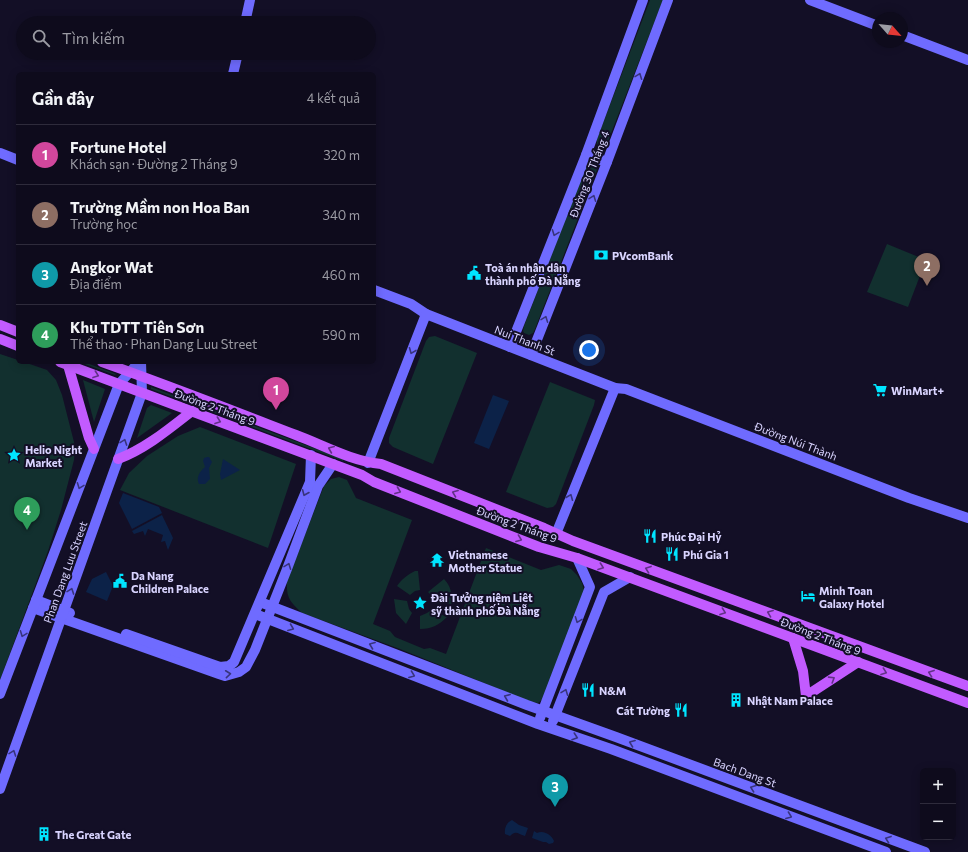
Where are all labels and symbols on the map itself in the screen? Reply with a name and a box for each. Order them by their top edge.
north arrow [872,12,908,48]
one-way arrow [634,73,643,80]
street label: Đường 30 Tháng 4 [566,128,612,220]
one-way arrow [588,194,596,201]
one-way arrow [552,230,560,237]
bank icon: PVcomBank [593,247,609,263]
place label: PVcomBank [612,249,674,262]
pin: 2 [914,253,940,286]
place label: Toà án nhân dân thành phố Đà Nẵng [485,261,580,287]
public building icon: Toà án nhân dân thành phố Đà Nẵng [466,265,482,281]
one-way arrow [541,315,549,322]
street label: Nui Thanh St [493,322,558,358]
your location [579,340,599,360]
one-way arrow [408,347,416,354]
one-way arrow [93,371,100,379]
pin: 1 [263,377,289,410]
supermarket icon: WinMart+ [872,382,888,398]
place label: WinMart+ [891,384,944,397]
street label: Đường 2 Tháng 9 [172,386,257,428]
one-way arrow [215,416,222,424]
street label: Đường Núi Thành [752,419,839,463]
one-way arrow [120,438,128,445]
place label: Helio Night Market [25,443,82,469]
one-way arrow [328,446,336,454]
place icon: Helio Night Market [6,447,22,463]
one-way arrow [77,483,85,490]
one-way arrow [394,487,401,495]
one-way arrow [452,489,459,497]
one-way arrow [302,490,310,497]
one-way arrow [565,494,573,502]
pin: 4 [14,497,40,530]
street label: Đường 2 Tháng 9 [474,503,559,545]
street label: Phan Dang Luu Street [41,519,90,625]
restaurant icon: Phúc Đại Hỷ [642,528,658,544]
place label: Phúc Đại Hỷ [661,530,721,544]
one-way arrow [514,534,522,542]
restaurant icon: Phú Gia 1 [664,546,680,562]
place label: Vietnamese Mother Statue [448,548,522,574]
place label: Phú Gia 1 [683,548,729,561]
temple icon: Vietnamese Mother Statue [429,552,445,568]
one-way arrow [284,562,292,569]
one-way arrow [597,562,604,570]
one-way arrow [644,565,651,573]
place label: Da Nang Children Palace [131,569,209,595]
public building icon: Da Nang Children Palace [112,573,128,589]
place label: Minh Toan Galaxy Hotel [819,584,884,610]
one-way arrow [66,587,75,594]
hotel icon: Minh Toan Galaxy Hotel [800,588,816,604]
place label: Đài Tưởng niệm Liệt sỹ thành phố Đà Nẵng [430,591,540,617]
place icon: Đài Tưởng niệm Liệt sỹ thành phố Đà Nẵng [412,595,428,611]
one-way arrow [719,607,726,615]
one-way arrow [766,610,773,618]
street label: Đường 2 Tháng 9 [778,614,863,657]
one-way arrow [575,616,583,623]
one-way arrow [288,624,295,632]
one-way arrow [20,630,28,637]
one-way arrow [369,641,376,649]
one-way arrow [880,667,887,676]
one-way arrow [928,669,935,677]
one-way arrow [225,670,231,679]
one-way arrow [409,670,416,678]
one-way arrow [828,676,835,684]
restaurant icon: N&M [580,682,596,698]
place label: N&M [599,684,627,697]
one-way arrow [560,688,568,695]
building icon: Nhật Nam Palace [728,692,744,708]
one-way arrow [503,694,511,702]
place label: Nhật Nam Palace [747,694,833,708]
restaurant icon: Cát Tường [673,702,689,718]
place label: Cát Tường [616,704,670,717]
one-way arrow [571,732,578,740]
one-way arrow [628,739,635,747]
one-way arrow [8,749,17,756]
street label: Bach Dang St [712,755,779,790]
pin: 3 [542,774,568,807]
one-way arrow [750,785,757,793]
one-way arrow [785,811,792,819]
building icon: The Great Gate [36,826,52,842]
place label: The Great Gate [55,828,132,841]
one-way arrow [885,835,892,843]

